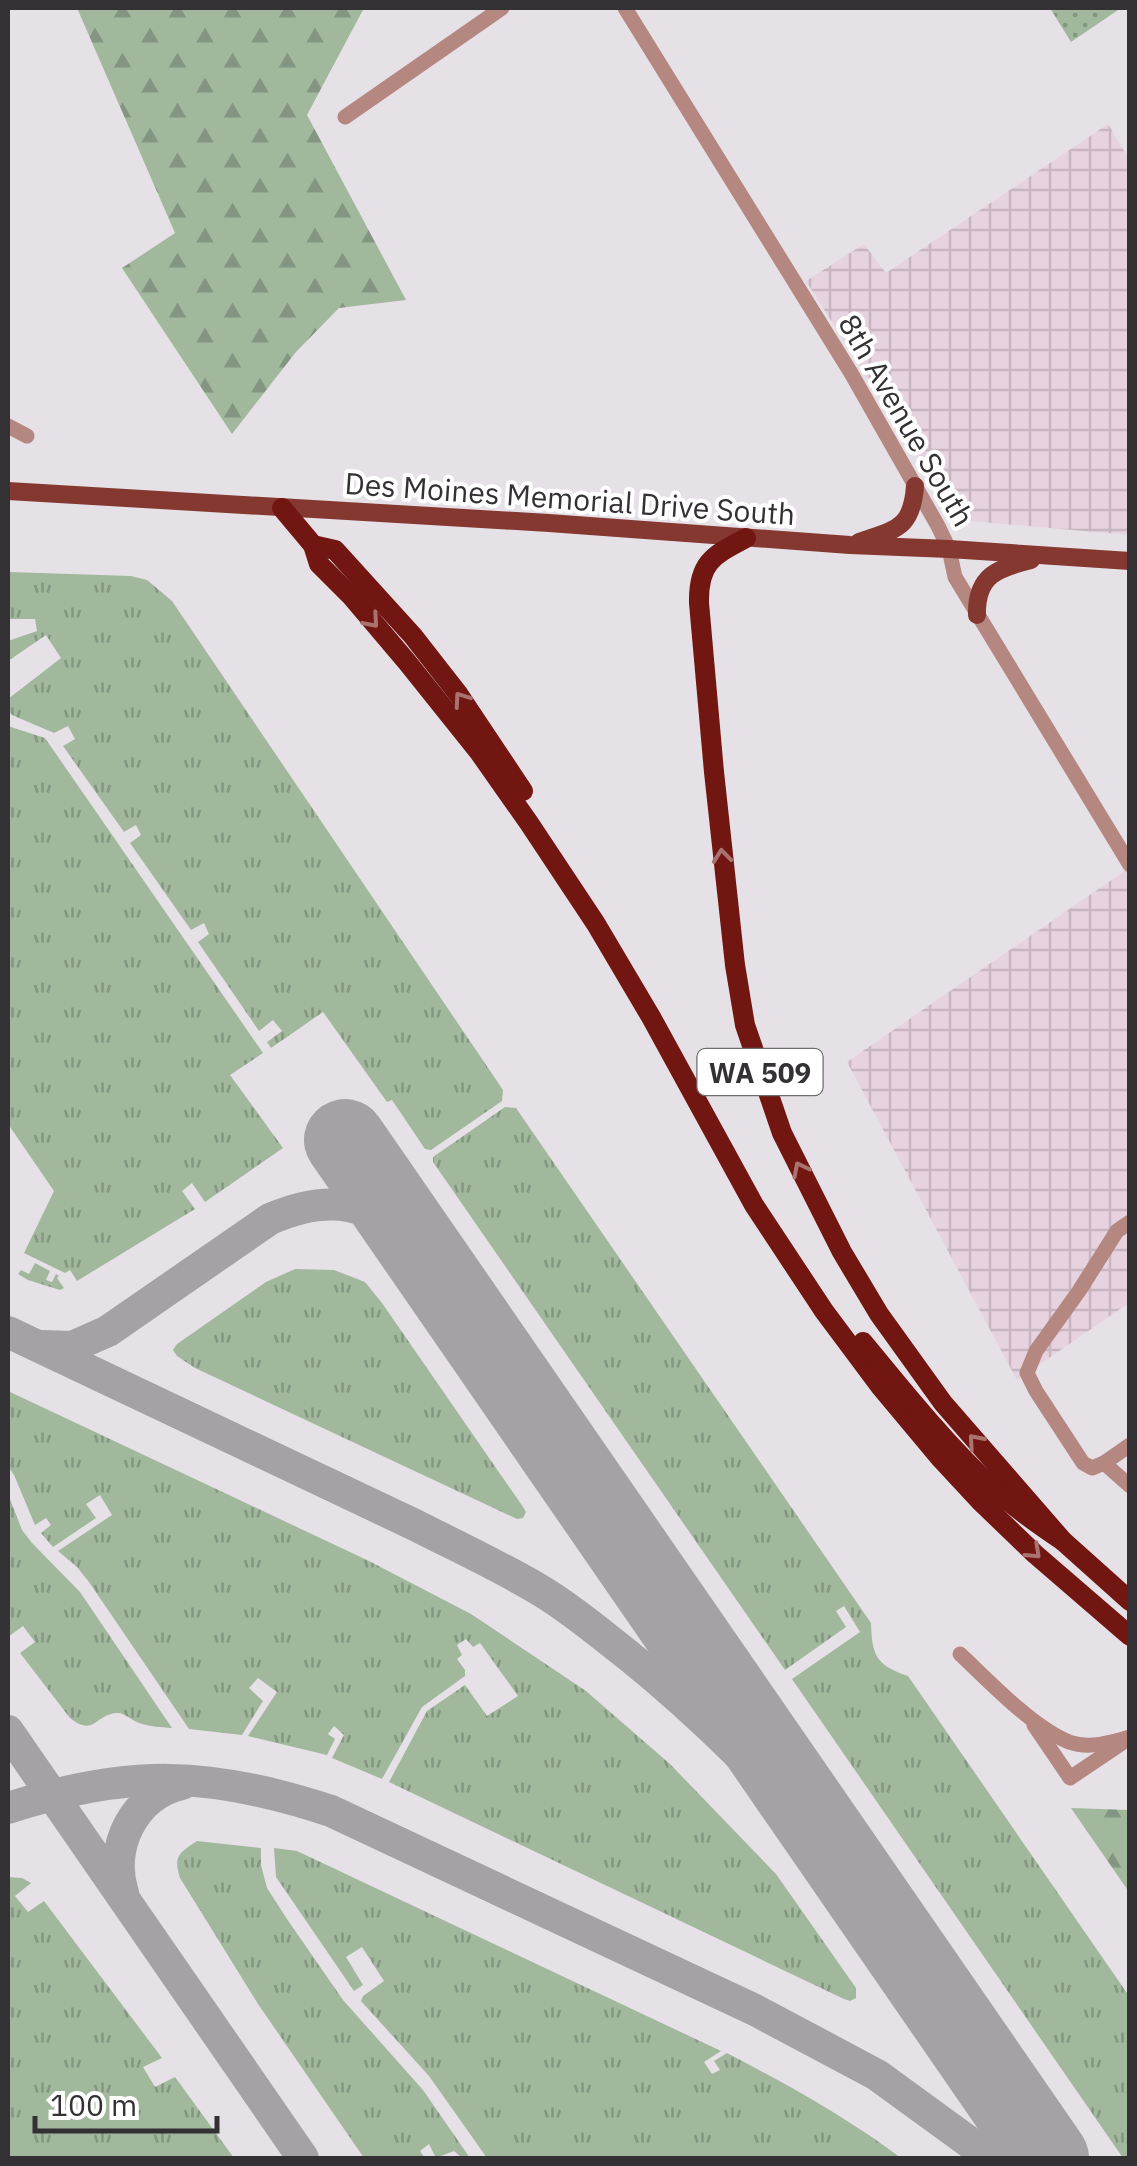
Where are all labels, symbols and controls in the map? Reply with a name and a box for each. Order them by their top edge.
street label: 8th Avenue South [830,307,984,533]
street label: Des Moines Memorial Drive South [344,463,796,533]
one-way arrow [361,609,379,627]
one-way arrow [455,691,473,710]
one-way arrow [712,848,733,864]
road number: WA 509 [698,1049,822,1095]
one-way arrow [792,1161,812,1179]
one-way arrow [969,1434,987,1453]
one-way arrow [1022,1541,1041,1559]
scale bar [35,2071,218,2133]
text: 100 m [50,2085,137,2124]

